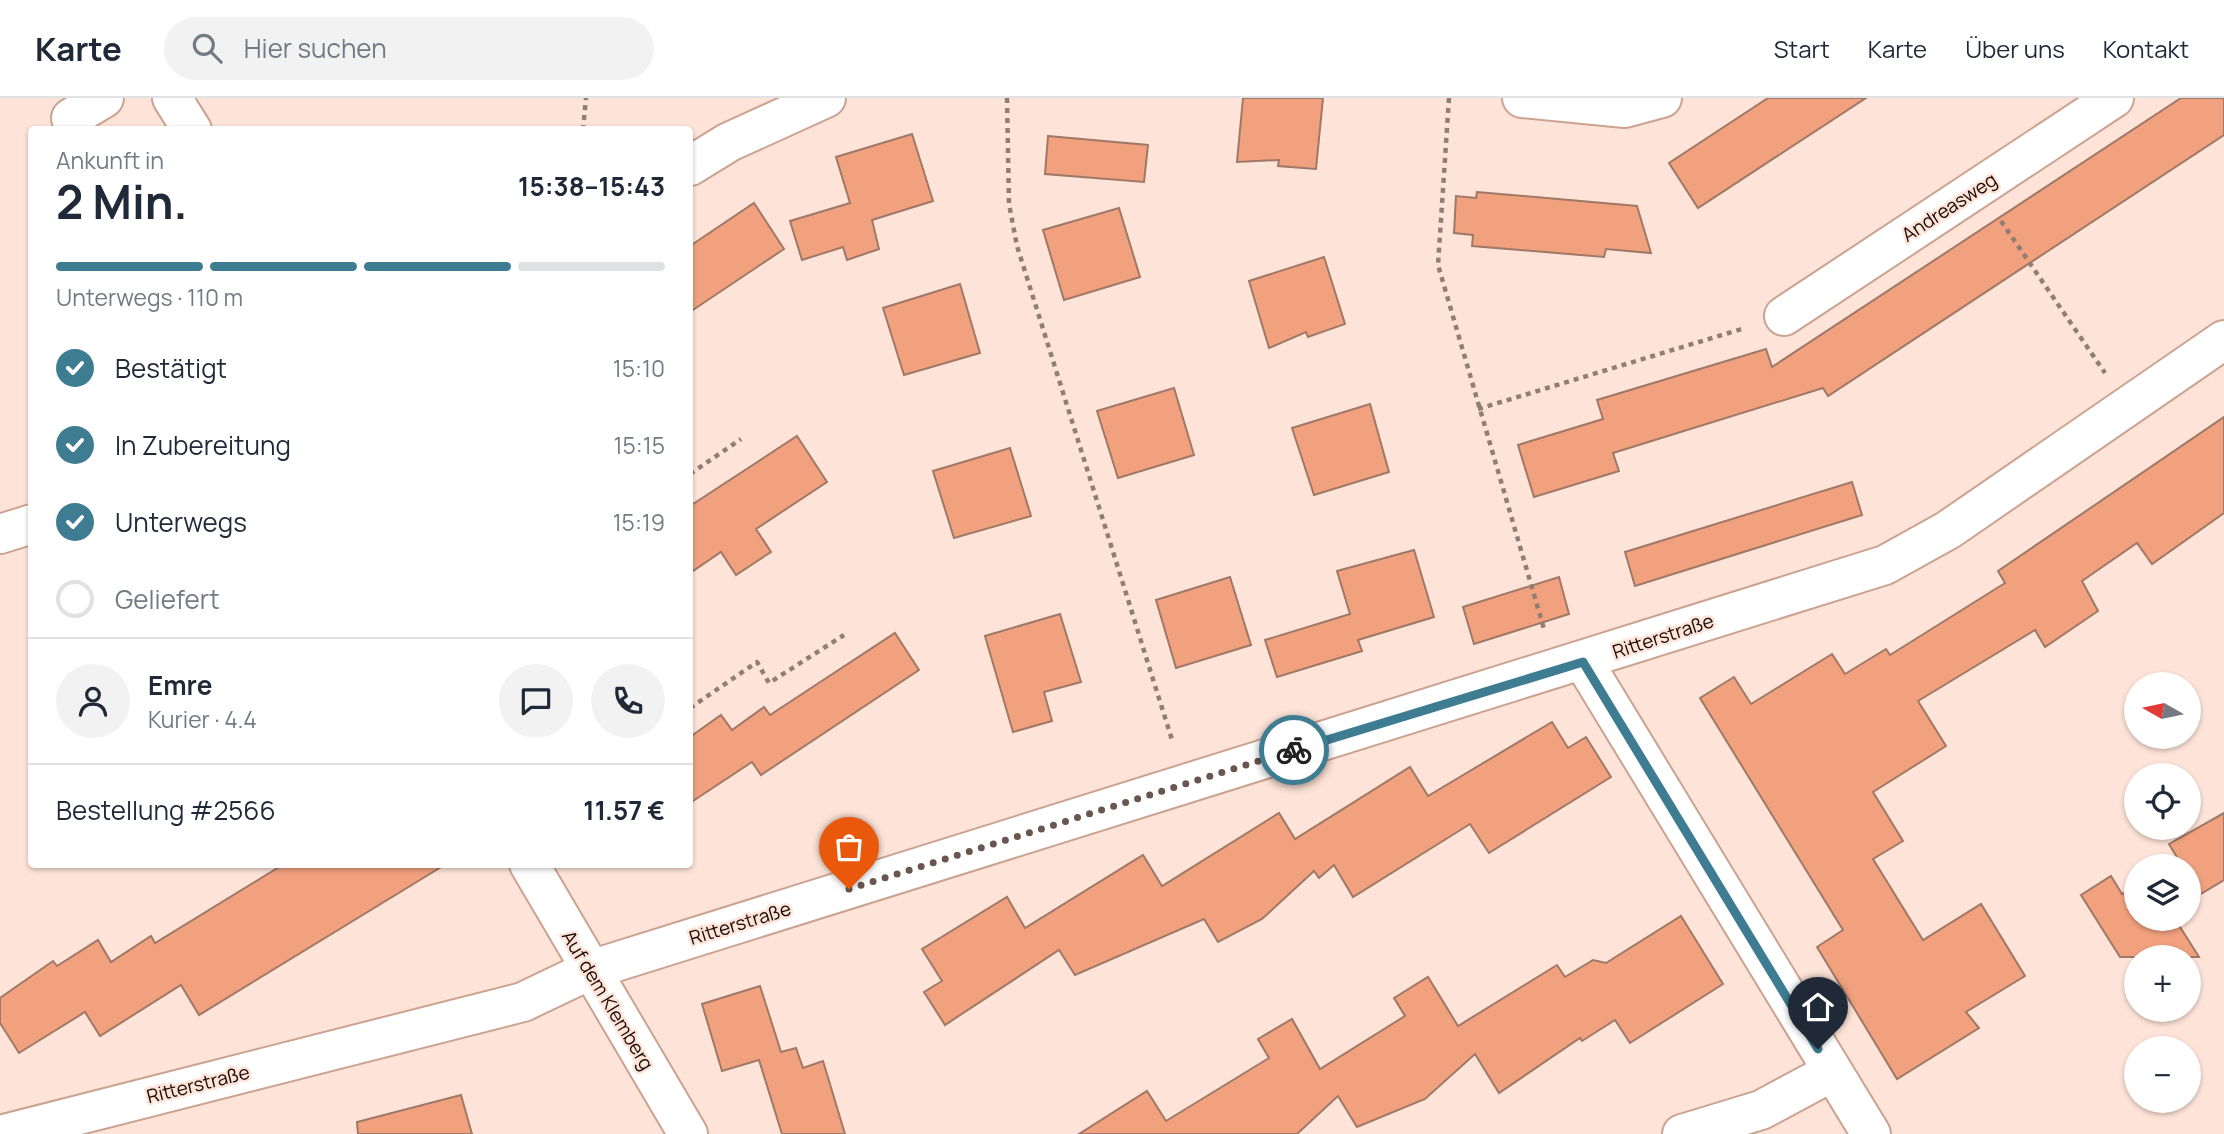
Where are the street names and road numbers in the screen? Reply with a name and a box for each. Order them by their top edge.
street label: Andreasweg [1896,166,2002,248]
street label: Ritterstraße [1609,607,1717,665]
street label: Ritterstraße [686,895,794,951]
street label: Auf dem Klemberg [556,925,660,1075]
street label: Ritterstraße [144,1059,252,1109]

